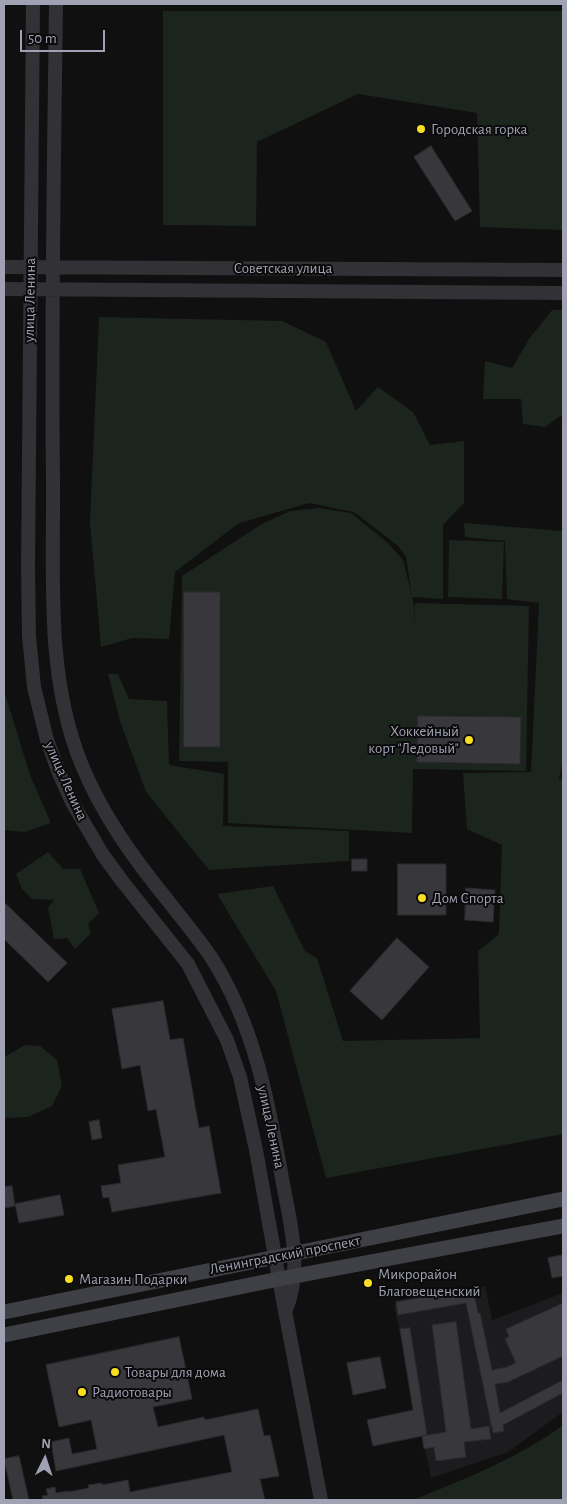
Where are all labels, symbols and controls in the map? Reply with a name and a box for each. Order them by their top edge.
scale bar [22,20,108,52]
text: 50 m [28,31,57,46]
place label: Городская горка [431,120,527,138]
marker: Городская горка [415,123,427,135]
street label: улица Ленина [20,258,40,342]
street label: Советская улица [234,259,332,277]
place label: Хоккейный корт "Ледовый" [368,722,459,757]
marker: Хоккейный корт "Ледовый" [463,734,475,746]
street label: улица Ленина [41,739,91,823]
place label: Дом Спорта [432,889,503,907]
marker: Дом Спорта [416,892,428,904]
street label: улица Ленина [253,1084,289,1170]
street label: Ленинградский проспект [208,1232,362,1278]
place label: Микрорайон Благовещенский [378,1265,480,1300]
place label: Магазин Подарки [79,1270,187,1288]
marker: Магазин Подарки [63,1273,75,1285]
marker: Микрорайон Благовещенский [362,1277,374,1289]
place label: Товары для дома [125,1363,226,1381]
marker: Товары для дома [109,1366,121,1378]
place label: Радиотовары [92,1383,172,1401]
marker: Радиотовары [76,1386,88,1398]
north arrow [20,1434,70,1484]
text: N [41,1437,51,1451]

